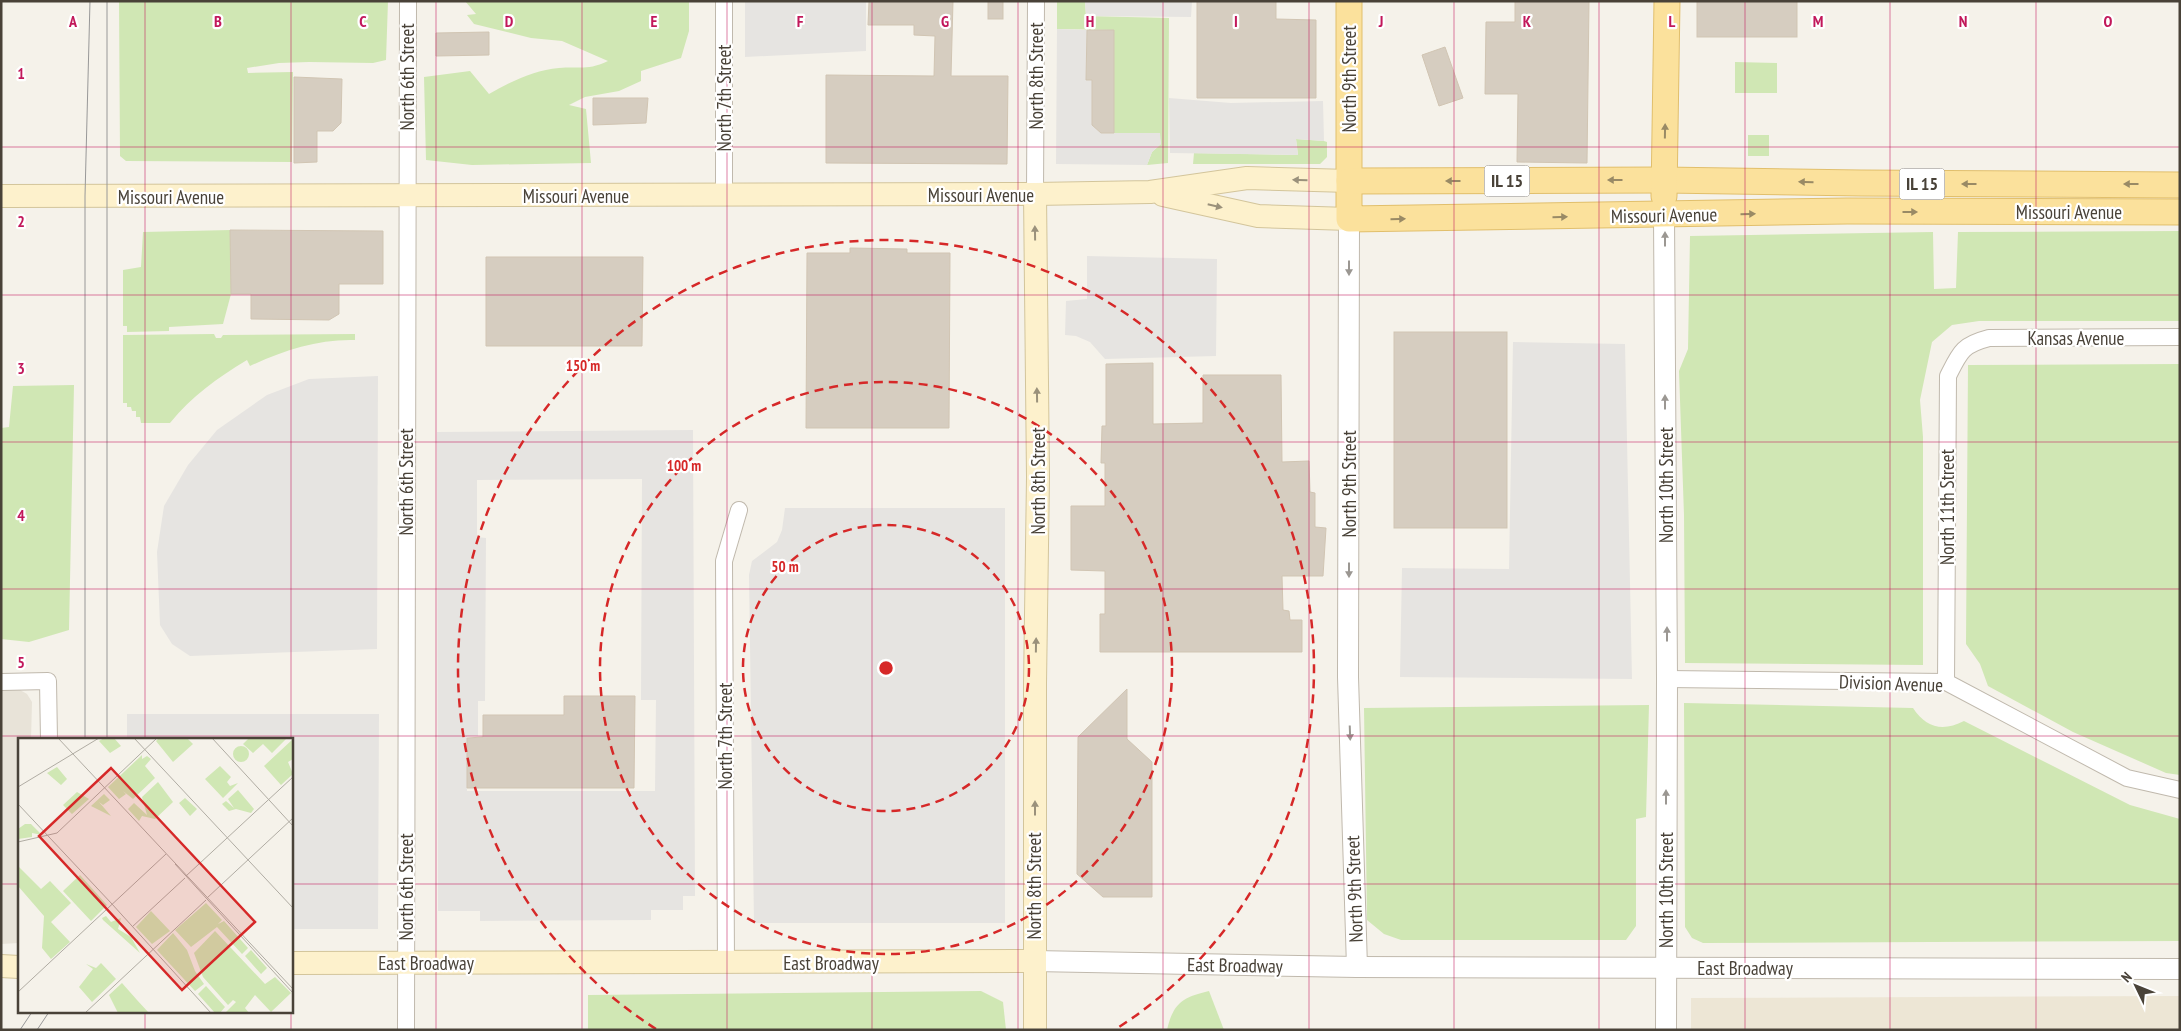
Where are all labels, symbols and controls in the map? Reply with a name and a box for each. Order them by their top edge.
text: A [68,11,78,31]
text: B [214,11,222,31]
text: C [359,11,367,31]
text: D [505,11,514,31]
text: E [651,11,658,31]
text: F [797,11,804,31]
text: G [941,11,949,31]
text: H [1086,11,1094,31]
text: I [1234,11,1238,31]
text: J [1378,11,1383,31]
text: K [1523,11,1532,31]
text: L [1669,11,1676,31]
text: M [1813,11,1823,31]
text: N [1959,11,1967,31]
text: O [2104,11,2113,31]
street label: North 8th Street [1024,22,1048,130]
street label: North 6th Street [395,23,419,131]
street label: North 9th Street [1337,25,1361,133]
street label: North 7th Street [712,44,736,152]
text: 1 [17,63,25,83]
one-way arrow [1661,123,1669,139]
road number: IL 15 [1484,166,1530,197]
road number: IL 15 [1900,168,1944,200]
one-way arrow [1292,176,1308,184]
one-way arrow [1607,176,1623,184]
one-way arrow [1445,177,1461,185]
one-way arrow [1798,178,1814,186]
one-way arrow [1960,180,1976,188]
one-way arrow [2123,180,2139,188]
street label: Missouri Avenue [928,183,1034,207]
street label: Missouri Avenue [523,184,629,208]
street label: Missouri Avenue [118,185,224,209]
street label: Missouri Avenue [2016,200,2122,224]
one-way arrow [1207,202,1222,210]
street label: Missouri Avenue [1611,202,1718,228]
one-way arrow [1903,208,1919,216]
one-way arrow [1740,209,1756,217]
text: 2 [17,211,25,231]
one-way arrow [1553,213,1569,221]
one-way arrow [1390,215,1406,223]
one-way arrow [1031,225,1039,241]
one-way arrow [1661,231,1669,247]
one-way arrow [1345,260,1353,276]
street label: Kansas Avenue [2028,326,2125,350]
text: 150 m [566,356,600,375]
text: 3 [17,358,25,378]
one-way arrow [1033,387,1041,403]
one-way arrow [1661,394,1669,410]
street label: North 10th Street [1654,426,1678,543]
street label: North 8th Street [1026,427,1050,535]
street label: North 6th Street [394,428,418,536]
street label: North 9th Street [1337,430,1361,538]
street label: North 11th Street [1935,448,1959,565]
text: 100 m [667,456,701,475]
text: 4 [17,505,25,525]
text: 50 m [771,557,799,576]
one-way arrow [1345,562,1353,578]
one-way arrow [1663,626,1671,642]
one-way arrow [1032,637,1040,653]
text: 5 [17,652,25,672]
centre of rings [877,659,895,677]
street label: Division Avenue [1838,669,1944,697]
street label: North 7th Street [713,682,737,790]
one-way arrow [1346,725,1354,741]
inset map [18,738,292,1014]
one-way arrow [1663,789,1671,805]
one-way arrow [1031,799,1039,815]
street label: North 10th Street [1654,831,1678,948]
street label: North 8th Street [1022,832,1046,940]
street label: North 6th Street [394,833,418,941]
street label: North 9th Street [1340,834,1368,943]
street label: East Broadway [378,951,475,975]
street label: East Broadway [783,951,880,975]
street label: East Broadway [1187,952,1284,978]
street label: East Broadway [1697,956,1794,980]
north arrow [2111,961,2161,1011]
text: N [2117,968,2136,986]

